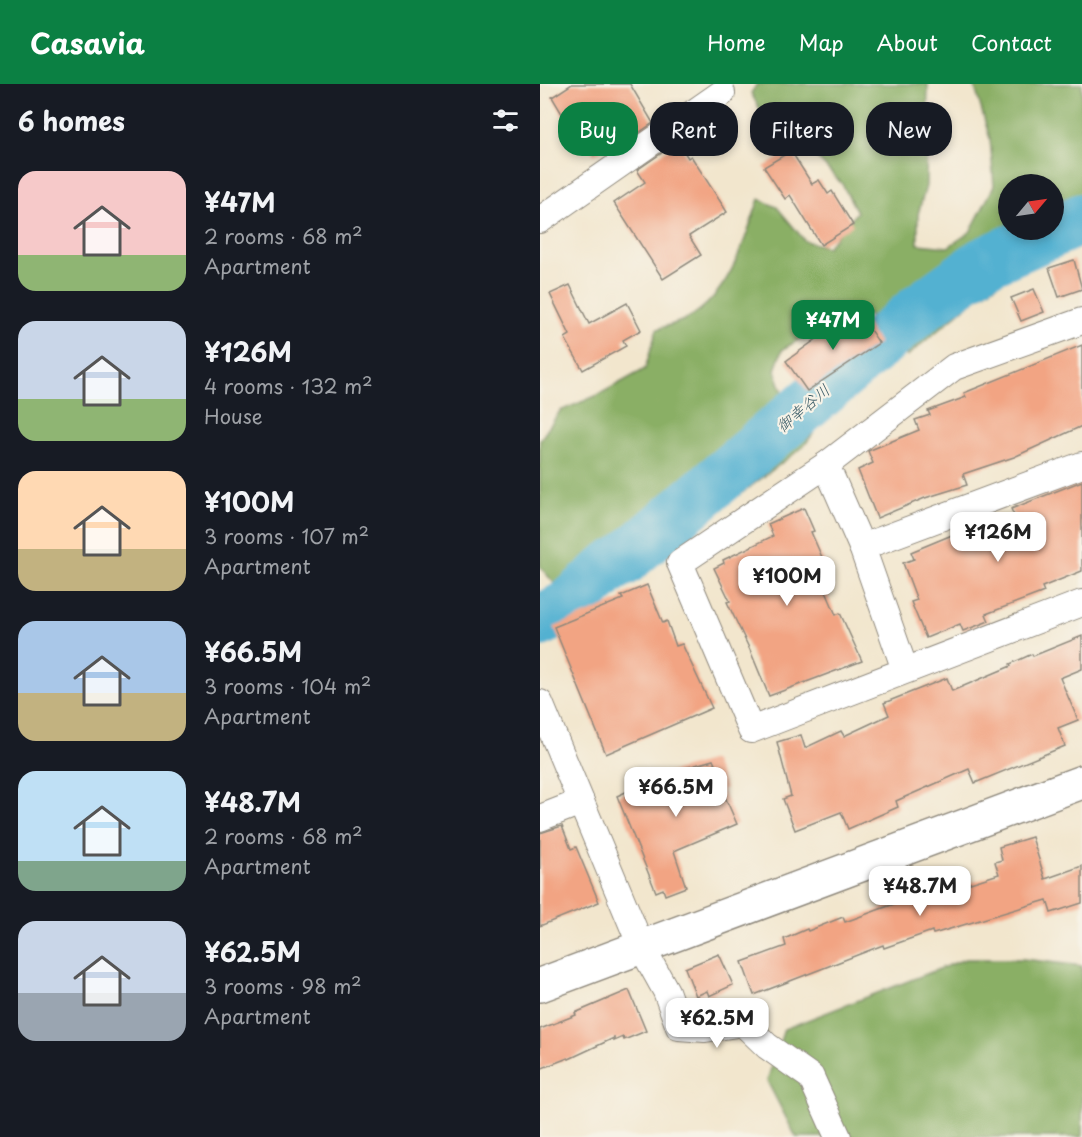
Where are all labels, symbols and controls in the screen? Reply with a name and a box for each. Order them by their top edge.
text: Casavia [30,21,145,64]
text: Home [707,26,766,58]
text: Map [799,26,844,58]
text: About [877,26,938,58]
text: Contact [971,26,1052,58]
text: 6 homes [18,101,125,140]
chip: Buy [558,102,638,156]
chip: Rent [650,102,738,156]
chip: Filters [750,102,854,156]
chip: New [866,102,952,156]
icon: filters [489,104,522,137]
north arrow [998,174,1064,240]
map controls [998,174,1064,240]
text: ¥47M [204,182,275,221]
icon: home [66,195,138,267]
text: 2 rooms · 68 m² [204,221,363,251]
text: Apartment [204,251,311,281]
pin: ¥47M [797,300,869,351]
text: ¥47M [806,304,860,334]
text: ¥126M [204,332,292,371]
icon: home [66,345,138,417]
text: 4 rooms · 132 m² [204,371,373,401]
water label: 御幸谷川 [770,377,835,437]
text: House [204,401,263,431]
text: ¥100M [204,482,294,521]
icon: home [66,495,138,567]
pin: ¥126M [956,512,1040,563]
text: ¥126M [964,516,1032,546]
text: 3 rooms · 107 m² [204,521,369,551]
text: Apartment [204,551,311,581]
pin: ¥100M [745,556,829,607]
text: ¥100M [752,560,822,590]
text: ¥66.5M [204,632,302,671]
icon: home [66,645,138,717]
text: 3 rooms · 104 m² [204,671,371,701]
text: Apartment [204,701,311,731]
pin: ¥66.5M [627,767,725,818]
text: ¥66.5M [638,771,714,801]
text: ¥48.7M [204,782,301,821]
icon: home [66,795,138,867]
text: 2 rooms · 68 m² [204,821,363,851]
text: Apartment [204,851,311,881]
pin: ¥48.7M [871,866,969,917]
text: ¥48.7M [883,870,957,900]
text: ¥62.5M [204,932,301,971]
icon: home [66,945,138,1017]
text: 3 rooms · 98 m² [204,971,362,1001]
pin: ¥62.5M [668,998,766,1049]
text: Apartment [204,1001,311,1031]
text: ¥62.5M [680,1002,754,1032]

